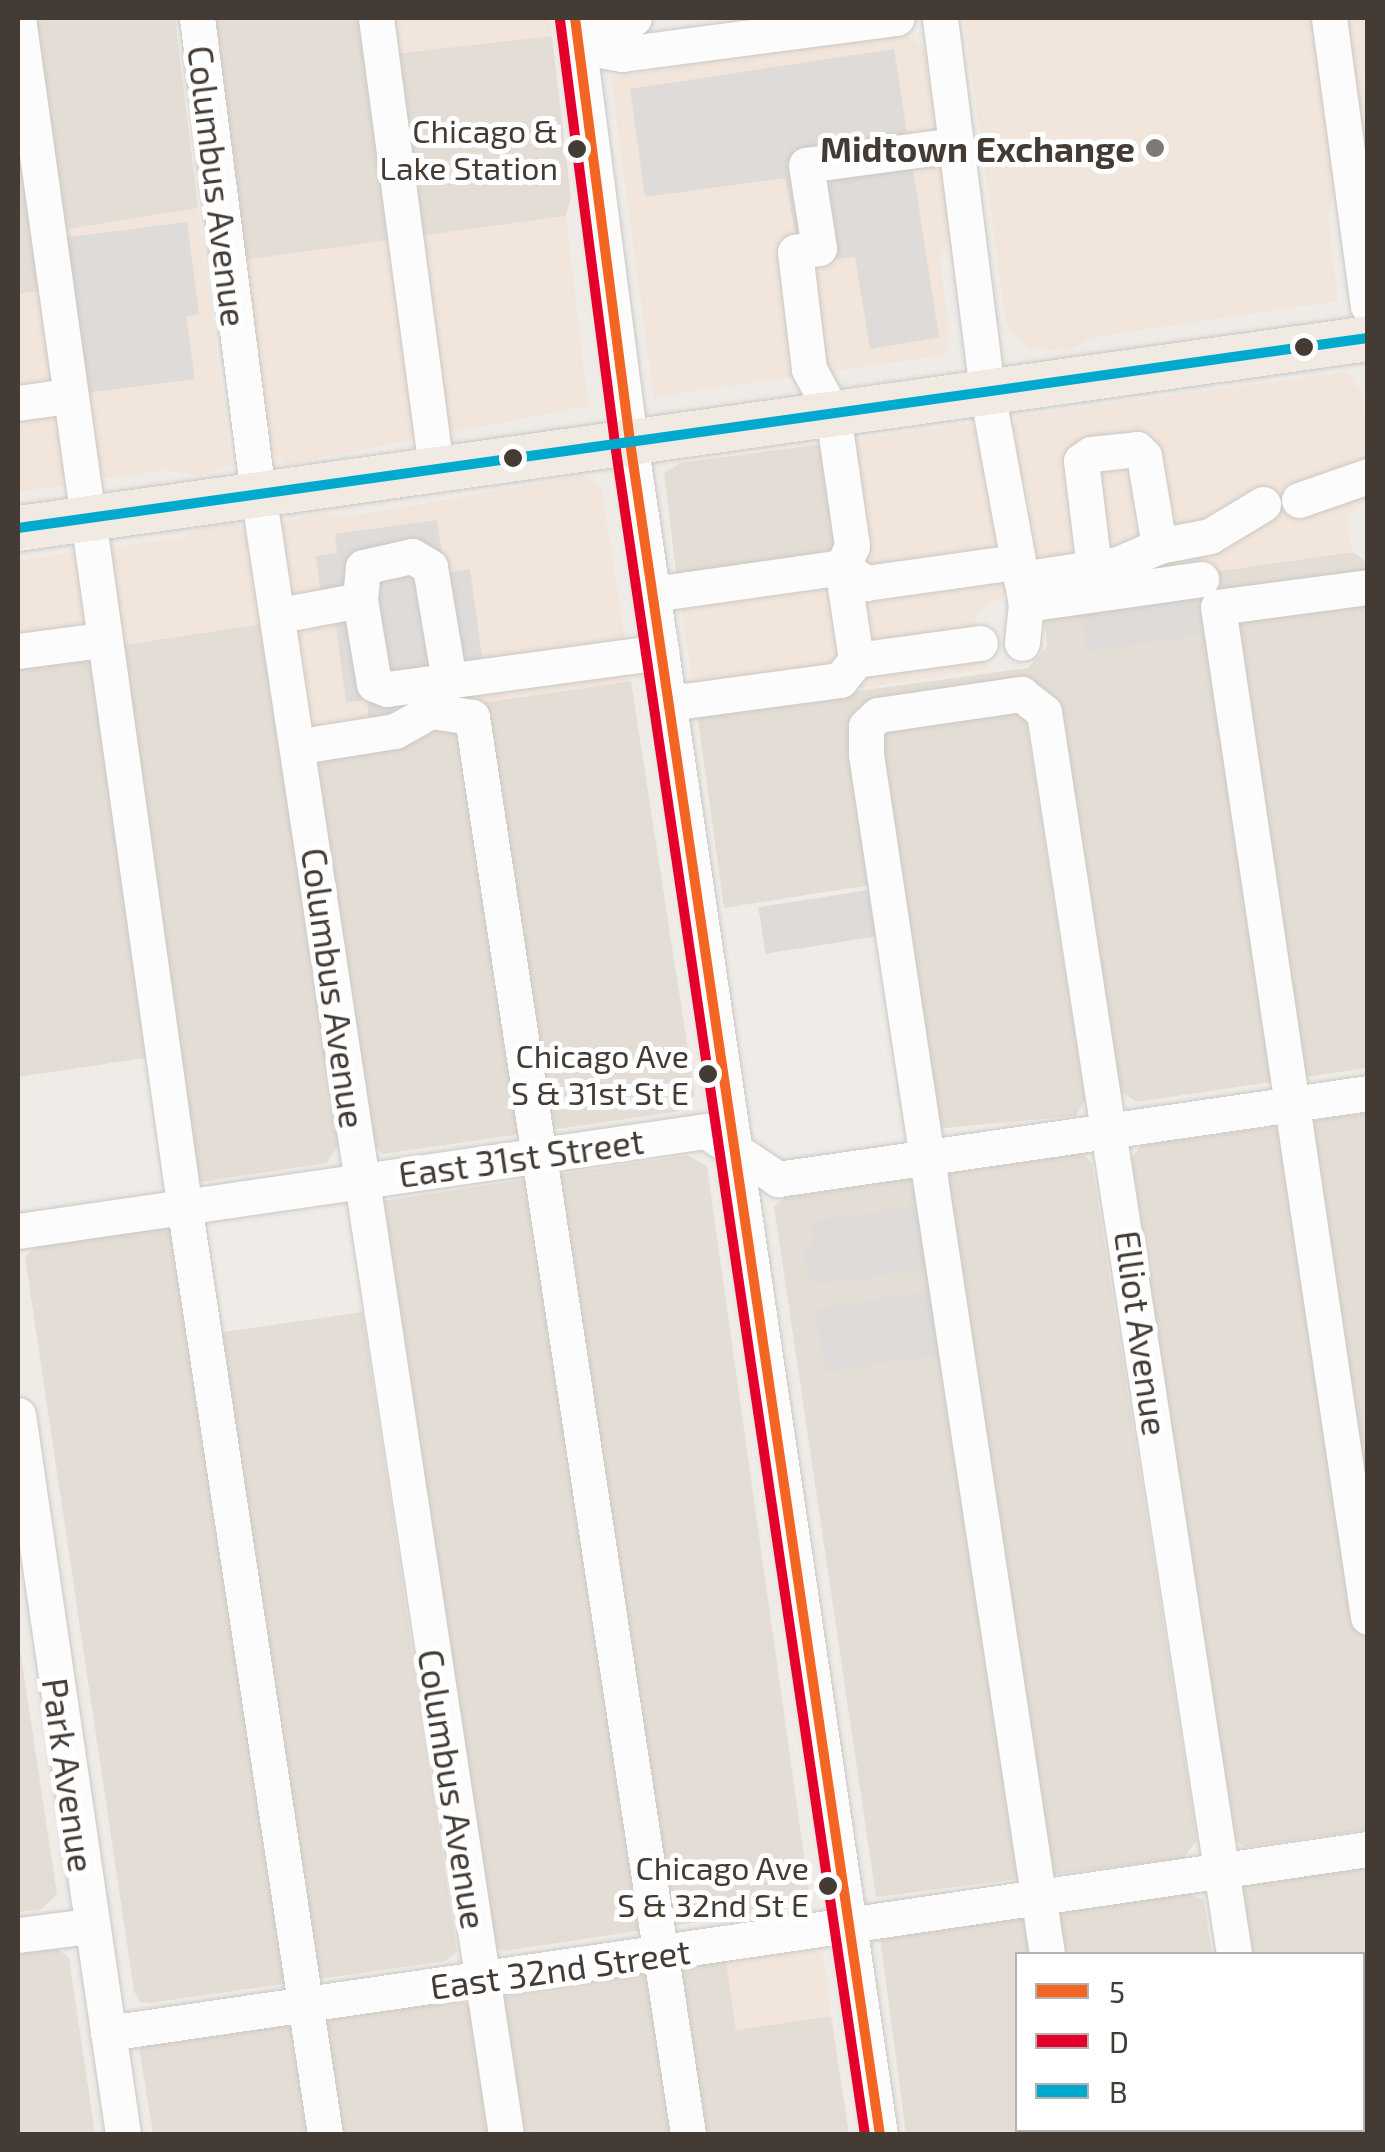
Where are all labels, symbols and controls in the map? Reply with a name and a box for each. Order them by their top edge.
street label: Columbus Avenue [180,43,256,329]
place label: Chicago & Lake Station [379,112,558,187]
place label: Midtown Exchange [820,127,1135,169]
marker: Midtown Exchange [1144,137,1166,159]
marker: Chicago & Lake Station [567,139,587,159]
unlabelled marker [1294,337,1314,357]
unlabelled marker [503,448,523,468]
street label: Columbus Avenue [293,845,375,1131]
place label: Chicago Ave S & 31st St E [511,1037,689,1112]
marker: Chicago Ave S & 31st St E [698,1064,718,1084]
street label: East 31st Street [396,1119,646,1195]
street label: Elliot Avenue [1107,1227,1177,1439]
street label: Columbus Avenue [410,1646,496,1932]
street label: Park Avenue [35,1675,103,1875]
place label: Chicago Ave S & 32nd St E [617,1849,809,1924]
marker: Chicago Ave S & 32nd St E [818,1876,838,1896]
street label: East 32nd Street [427,1929,693,2007]
legend [1015,1952,1365,2132]
text: 5 [1109,1973,1125,2009]
text: D [1109,2023,1129,2059]
text: B [1109,2073,1128,2109]

